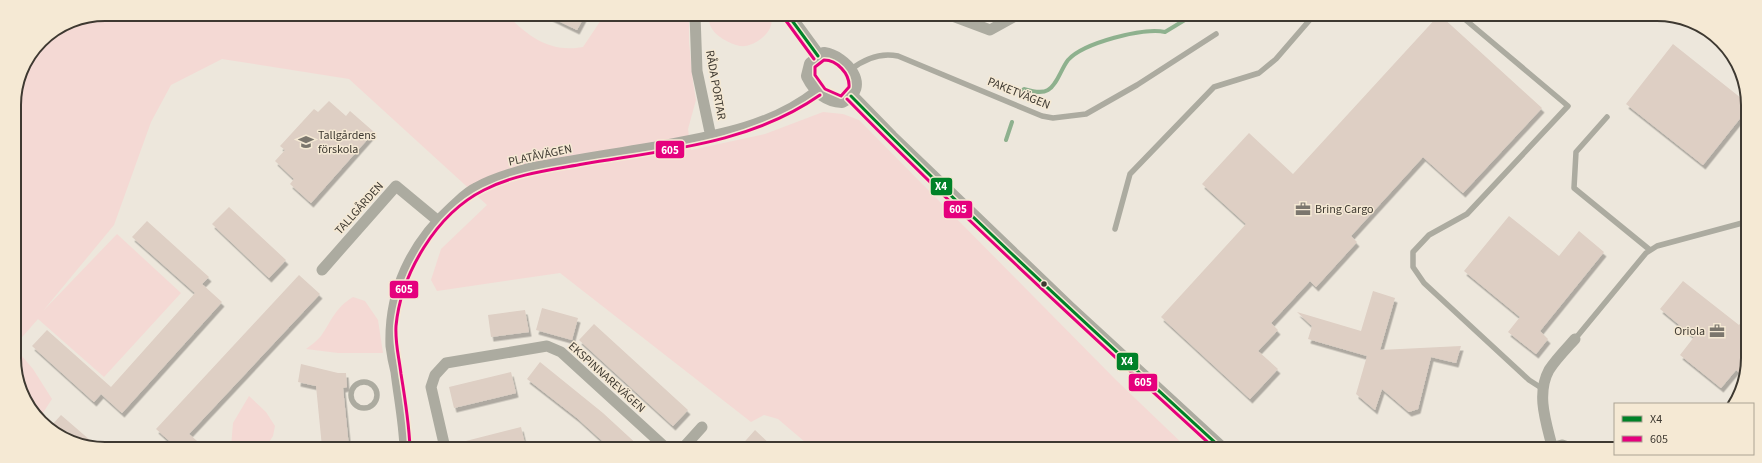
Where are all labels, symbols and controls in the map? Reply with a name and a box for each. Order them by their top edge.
street label: RÅDA PORTAR [701,49,730,121]
street label: PAKETVÄGEN [985,73,1053,114]
place label: Tallgårdens förskola [318,127,376,158]
school or university icon: Tallgårdens förskola [297,133,315,151]
street label: PLATÅVÄGEN [507,140,574,171]
line badge: 605 [655,140,685,159]
text: 605 [661,143,679,158]
line badge: X4 [930,177,953,196]
street label: TALLGÅRDEN [331,178,388,239]
text: X4 [935,179,947,194]
line badge: 605 [943,200,973,219]
office icon: Bring Cargo [1294,200,1312,218]
place label: Bring Cargo [1315,201,1374,218]
text: 605 [949,202,967,217]
unlabelled marker [1039,279,1049,289]
line badge: 605 [389,280,419,299]
text: 605 [395,282,413,297]
office icon: Oriola [1708,322,1726,340]
place label: Oriola [1674,323,1705,340]
street label: EKSPINNAREVÄGEN [564,338,649,417]
line badge: X4 [1116,352,1139,371]
text: X4 [1121,354,1133,369]
line badge: 605 [1128,373,1158,392]
text: 605 [1134,375,1152,390]
legend [1614,403,1754,455]
text: X4 [1650,411,1662,428]
text: 605 [1650,431,1668,448]

